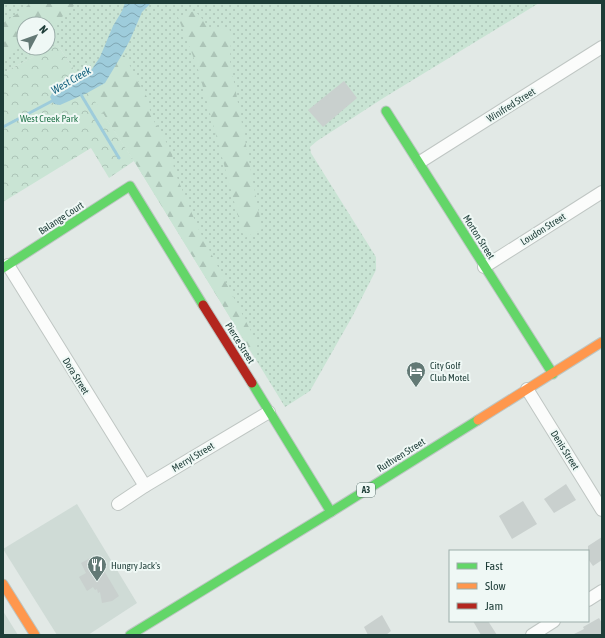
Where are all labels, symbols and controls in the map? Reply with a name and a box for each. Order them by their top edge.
north arrow [16,16,56,56]
text: N [37,23,50,36]
water label: West Creek [49,64,93,96]
street label: Winifred Street [485,86,537,124]
park label: West Creek Park [20,113,79,124]
street label: Balange Court [36,199,86,237]
street label: Loudon Street [518,211,568,247]
street label: Morton Street [461,213,497,261]
street label: Pierce Street [223,321,257,366]
street label: Dora Street [60,356,92,396]
hotel icon: City Golf Club Motel [405,360,427,388]
place label: City Golf Club Motel [430,360,470,383]
street label: Denis Street [549,428,581,472]
street label: Ruthven Street [375,436,427,474]
street label: Merryl Street [170,440,216,474]
road number: A3 [357,483,375,497]
legend [449,550,589,622]
restaurant icon: Hungry Jack's [86,554,108,582]
text: Fast [485,559,503,573]
place label: Hungry Jack's [111,560,161,571]
text: Slow [485,579,506,593]
text: Jam [485,599,503,613]

